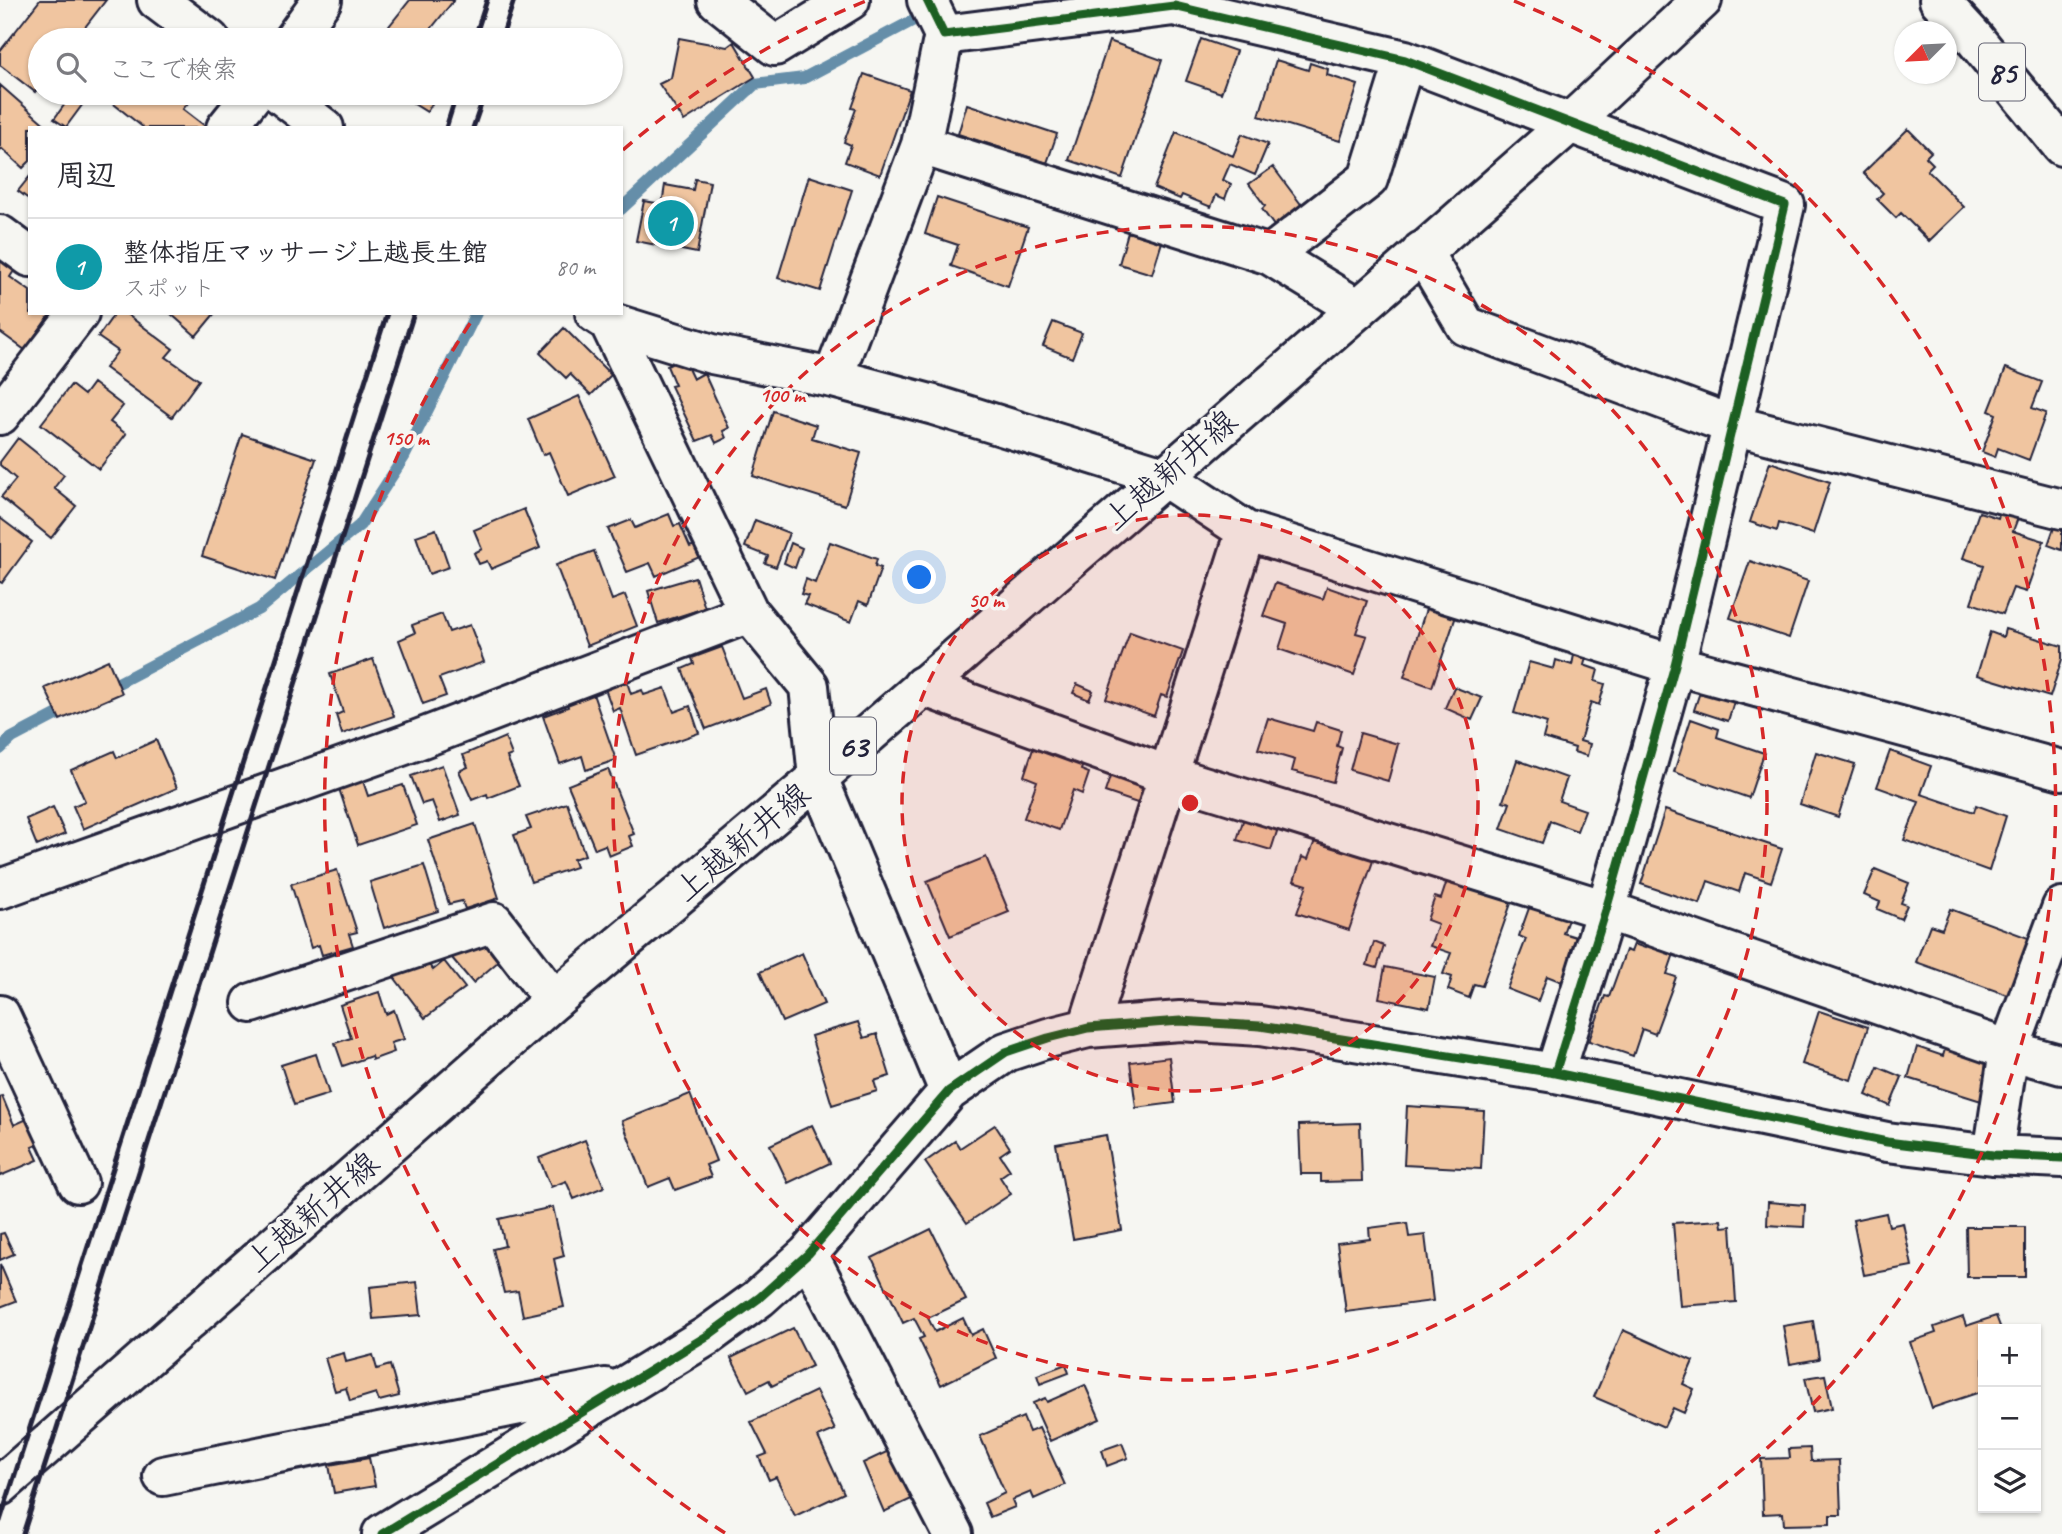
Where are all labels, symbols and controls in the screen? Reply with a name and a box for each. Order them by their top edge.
north arrow [1894,21,1957,84]
search box [28,28,623,105]
road number: 85 [1979,44,2025,100]
icon: search [52,48,90,86]
text: ここで検索 [108,53,238,86]
text: 周辺 [56,156,116,194]
pin: 1 [648,197,694,249]
text: 整体指圧マッサージ上越長生館 [123,236,488,269]
text: 1 [74,253,84,282]
text: 80 m [556,253,595,282]
text: スポット [123,274,215,303]
text: 100 m [759,382,807,408]
street label: 上越新井線 [1094,400,1246,540]
text: 150 m [383,425,431,451]
your location [902,560,936,594]
text: 50 m [968,587,1006,613]
road number: 63 [830,718,876,774]
street label: 上越新井線 [665,773,819,911]
centre of rings [1178,791,1202,815]
street label: 上越新井線 [236,1142,388,1282]
map controls [1978,1324,2041,1513]
button: + [1978,1324,2041,1387]
button: − [1978,1387,2041,1450]
button: layers [1978,1450,2041,1513]

